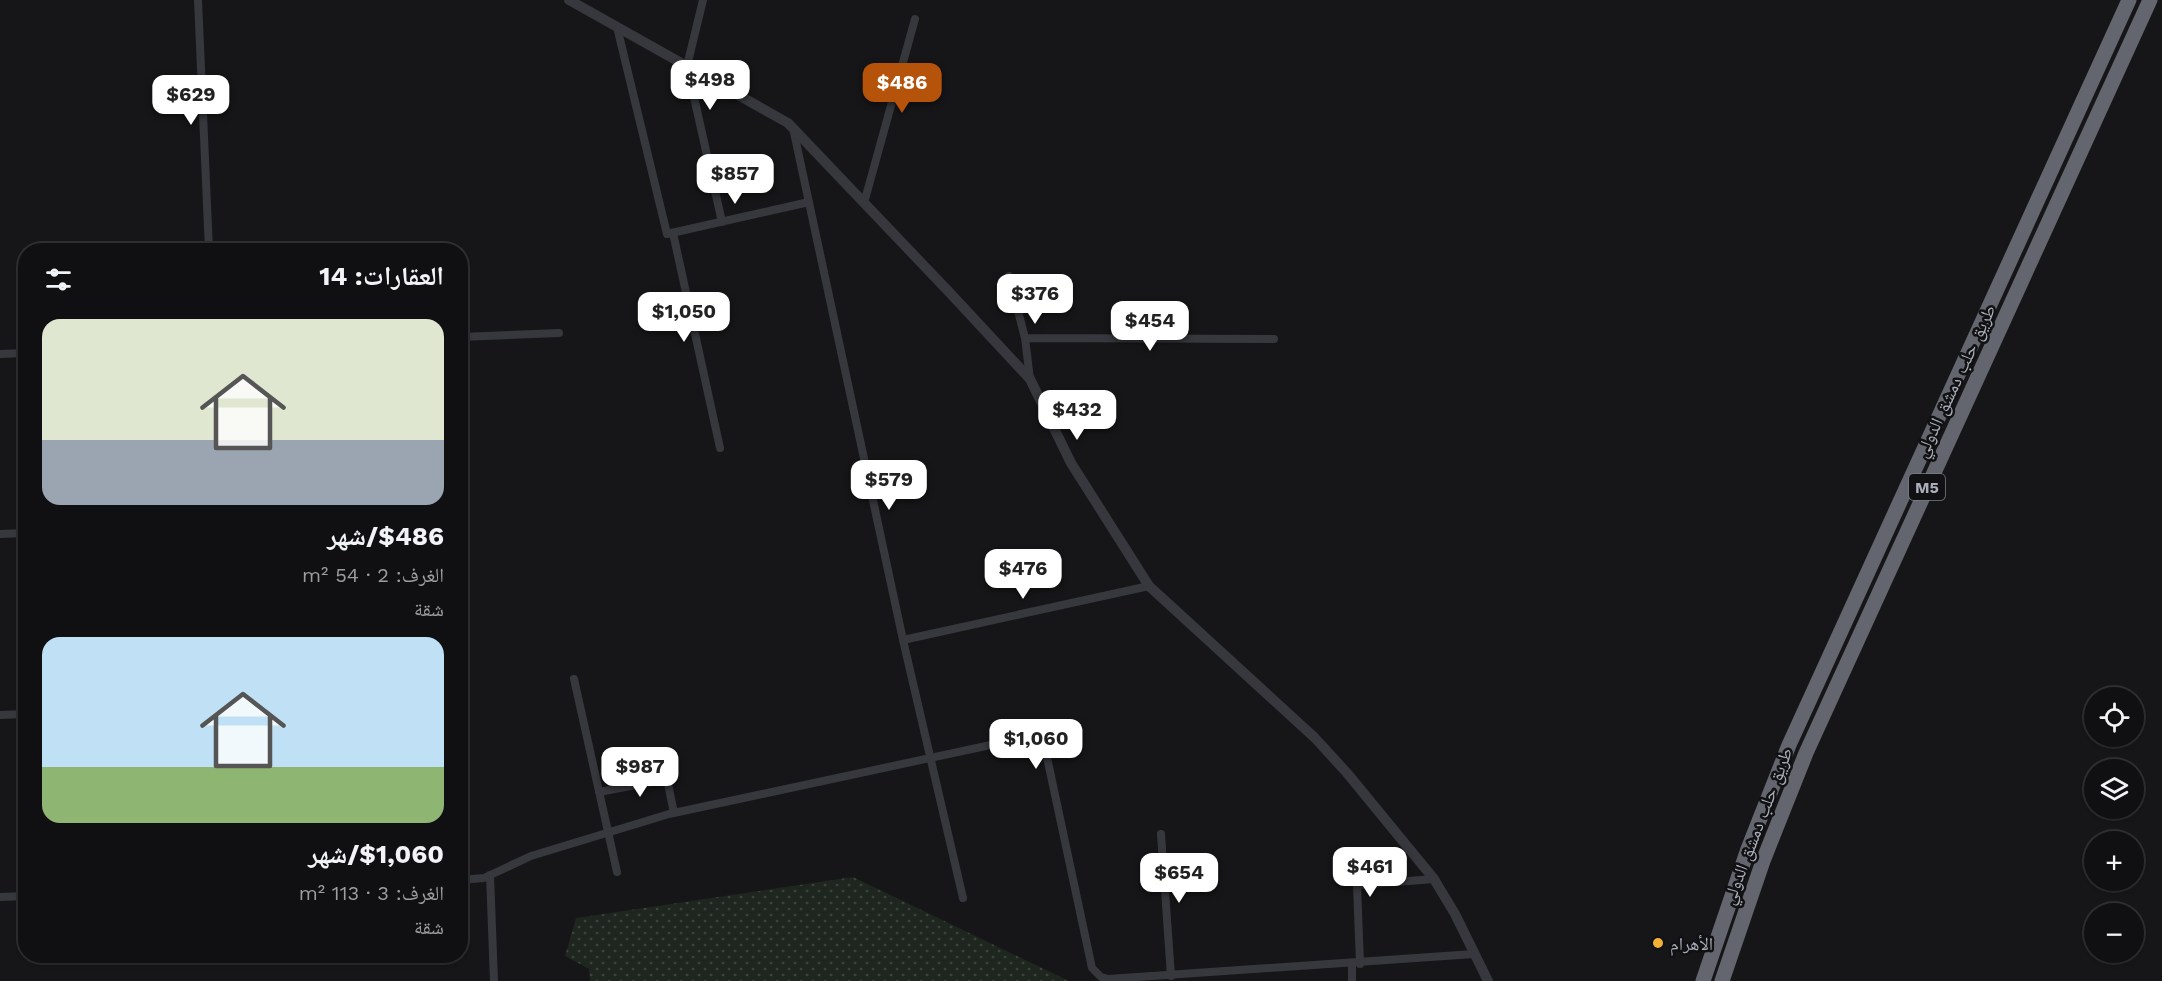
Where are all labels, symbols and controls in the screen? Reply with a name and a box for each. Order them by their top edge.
pin: $498 [674,60,746,111]
pin: $486 [866,63,938,114]
text: $498 [685,67,735,91]
text: $486 [877,70,927,94]
pin: $629 [155,75,227,126]
text: $629 [166,82,216,106]
pin: $857 [699,154,771,205]
text: $857 [711,161,759,185]
text: العقارات: 14 [319,261,444,291]
icon: filters [42,263,75,296]
pin: $376 [999,274,1071,325]
text: $376 [1011,281,1059,305]
pin: $1,050 [635,292,733,343]
text: $1,050 [652,299,716,323]
pin: $454 [1114,301,1186,352]
street label: طريق حلب دمشق الدولي [1910,301,2004,463]
text: $454 [1125,308,1175,332]
icon: home [189,358,297,466]
pin: $432 [1041,390,1113,441]
text: $432 [1052,397,1102,421]
pin: $579 [853,460,925,511]
text: $579 [865,467,913,491]
road number: M5 [1909,474,1945,500]
text: $486/شهر [327,521,444,551]
pin: $476 [987,549,1059,600]
text: $476 [999,556,1047,580]
text: الغرف: 2 · 54 m² [302,563,444,587]
text: شقة [414,597,444,621]
icon: home [189,676,297,784]
map controls [2084,687,2144,963]
button: locate [2084,687,2144,747]
pin: $1,060 [987,719,1085,770]
text: $1,060 [1003,726,1069,750]
street label: طريق حلب دمشق الدولي [1717,745,1801,909]
pin: $987 [604,747,676,798]
text: $987 [615,754,665,778]
button: layers [2084,759,2144,819]
button: + [2084,831,2144,891]
text: $1,060/شهر [308,839,444,869]
pin: $461 [1334,847,1406,898]
pin: $654 [1143,853,1215,904]
text: $461 [1347,854,1393,878]
text: $654 [1154,860,1204,884]
text: الغرف: 3 · 113 m² [299,881,444,905]
button: − [2084,903,2144,963]
text: شقة [414,915,444,939]
place label: الأهرام [1670,933,1713,956]
marker: الأهرام [1651,936,1665,950]

